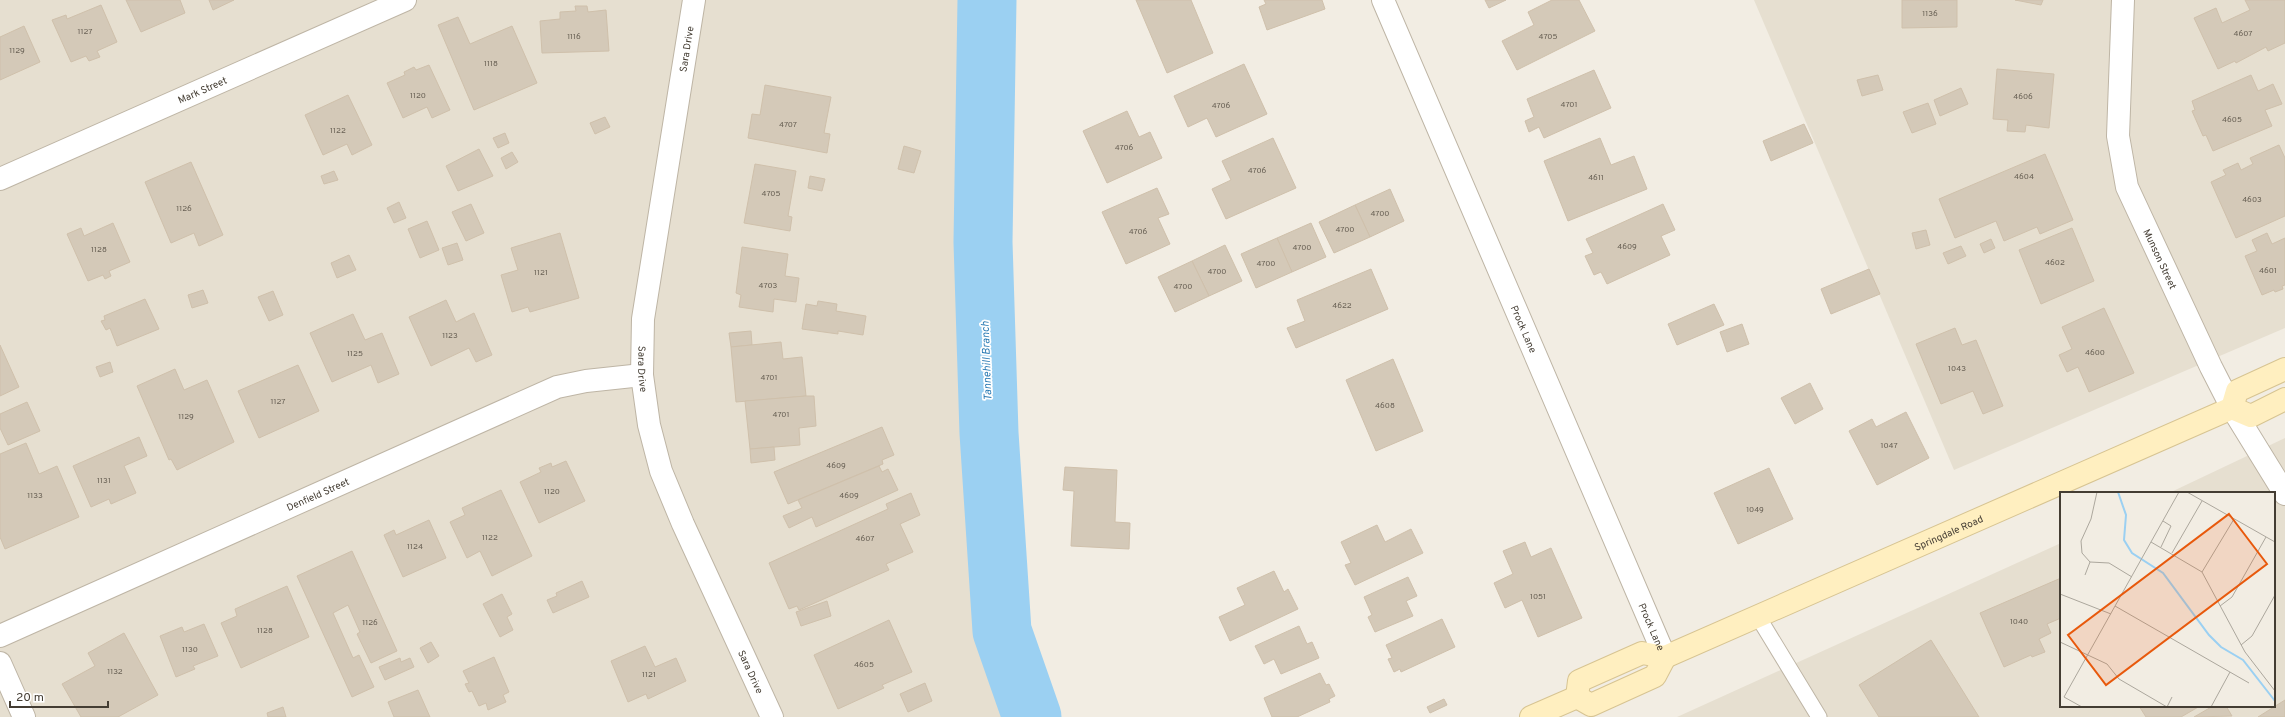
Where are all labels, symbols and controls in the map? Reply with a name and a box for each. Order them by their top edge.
house number: 1136 [1922,9,1938,19]
street label: Sara Drive [677,25,698,73]
house number: 1127 [78,27,92,37]
house number: 4607 [2234,29,2252,39]
house number: 1116 [567,32,581,42]
house number: 4705 [1539,32,1557,42]
house number: 1129 [9,46,25,56]
house number: 1118 [484,59,498,69]
street label: Mark Street [176,74,229,108]
house number: 1120 [410,91,426,101]
house number: 4606 [2013,92,2033,102]
house number: 4701 [1561,100,1577,110]
house number: 4706 [1212,101,1231,111]
house number: 4605 [2222,115,2242,125]
house number: 4707 [779,120,797,130]
house number: 1122 [330,126,346,136]
house number: 4706 [1115,143,1134,153]
house number: 4706 [1248,166,1267,176]
house number: 4604 [2014,172,2034,182]
house number: 4611 [1588,173,1604,183]
house number: 4705 [762,189,780,199]
house number: 4603 [2242,195,2262,205]
house number: 1126 [176,204,192,214]
house number: 4700 [1370,209,1390,219]
house number: 4700 [1335,225,1355,235]
house number: 4706 [1129,227,1148,237]
street label: Munson Street [2139,227,2179,292]
house number: 4609 [1617,242,1637,252]
house number: 4700 [1292,243,1312,253]
house number: 1128 [91,245,107,255]
house number: 4602 [2045,258,2065,268]
house number: 4700 [1256,259,1276,269]
house number: 4601 [2259,266,2277,276]
house number: 4700 [1207,267,1227,277]
house number: 1121 [534,268,548,278]
house number: 4703 [759,281,778,291]
house number: 4700 [1173,282,1193,292]
house number: 4622 [1332,301,1352,311]
street label: Prock Lane [1507,304,1539,355]
water label: Tannehill Branch [979,321,995,401]
house number: 1123 [442,331,458,341]
street label: Sara Drive [634,346,649,393]
house number: 4600 [2085,348,2105,358]
house number: 1125 [347,349,363,359]
house number: 1043 [1948,364,1966,374]
house number: 4701 [761,373,777,383]
house number: 1127 [271,397,285,407]
house number: 4608 [1375,401,1395,411]
house number: 4701 [773,410,789,420]
house number: 1129 [178,412,194,422]
house number: 1047 [1880,441,1898,451]
house number: 4609 [826,461,846,471]
house number: 1131 [97,476,111,486]
street label: Denfield Street [285,476,352,515]
house number: 1120 [544,487,560,497]
house number: 1133 [27,491,43,501]
house number: 4609 [839,491,859,501]
inset map [2060,492,2275,707]
house number: 1049 [1746,505,1764,515]
street label: Springdale Road [1913,513,1985,555]
house number: 1122 [482,533,498,543]
house number: 4607 [856,534,874,544]
house number: 1124 [407,542,423,552]
house number: 1051 [1530,592,1546,602]
street label: Prock Lane [1635,602,1667,653]
house number: 1040 [2010,617,2028,627]
house number: 1126 [362,618,378,628]
house number: 1128 [257,626,273,636]
house number: 1130 [182,645,198,655]
street label: Sara Drive [734,648,765,696]
house number: 4605 [854,660,874,670]
house number: 1132 [107,667,123,677]
house number: 1121 [642,670,656,680]
scale bar [10,683,108,709]
text: 20 m [16,690,44,706]

